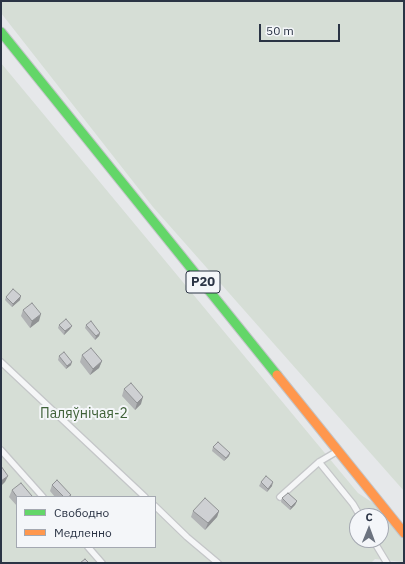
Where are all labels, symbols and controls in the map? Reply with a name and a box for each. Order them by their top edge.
scale bar [261,16,342,42]
text: 50 m [266,23,294,38]
road number: Р20 [186,271,220,293]
park label: Паляўнічая-2 [40,406,128,422]
legend [16,496,156,548]
text: Свободно [54,505,109,520]
north arrow [349,508,389,548]
text: С [365,510,373,524]
text: Медленно [54,525,112,540]

